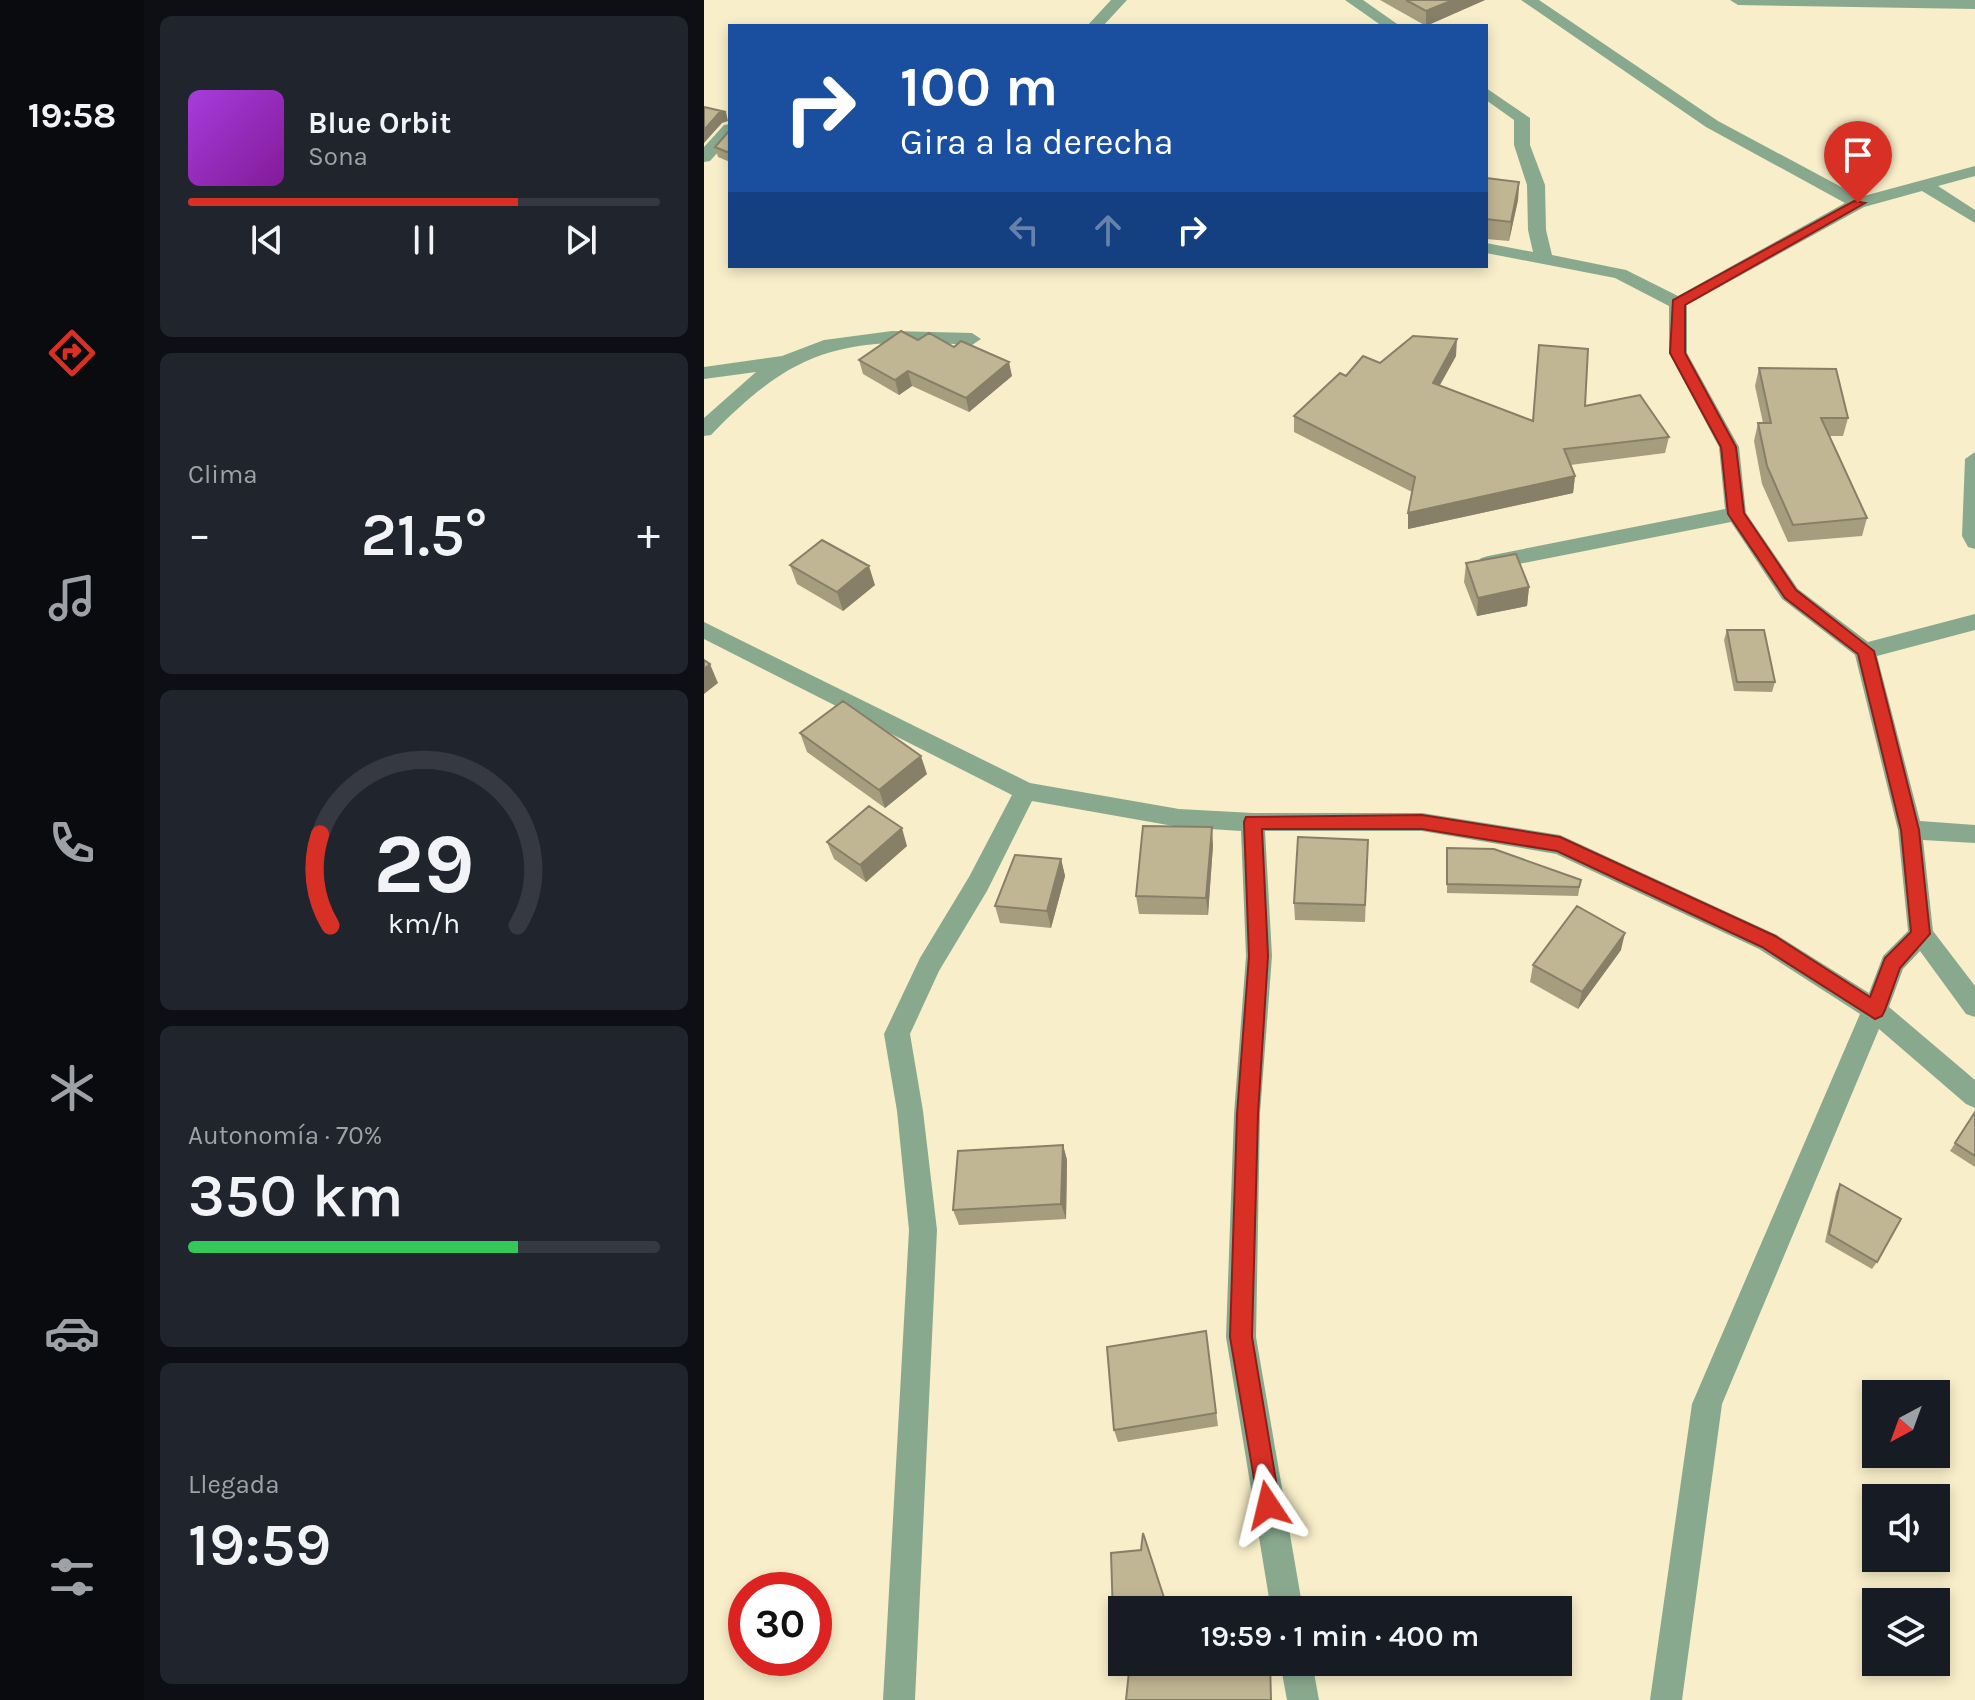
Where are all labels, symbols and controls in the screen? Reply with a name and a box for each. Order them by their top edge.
text: 100 m [900,54,1058,119]
icon: right [768,56,872,160]
text: 19:58 [28,94,116,136]
text: Blue Orbit [308,105,451,141]
text: Gira a la derecha [900,121,1174,163]
pin [1824,121,1892,203]
icon: arrive [1836,133,1880,177]
text: Sona [308,141,368,172]
icon: left [1002,208,1046,252]
icon: ahead [1086,208,1130,252]
icon: right [1170,208,1214,252]
icon: previous [245,218,289,262]
icon: pause [402,218,446,262]
icon: next [559,218,603,262]
icon: directions [44,325,100,381]
text: Clima [188,459,258,490]
text: 21.5° [361,500,487,570]
text: − [188,509,211,560]
text: + [637,509,660,560]
icon: music [44,570,100,626]
icon: phone [44,815,100,871]
text: 29 [373,816,475,913]
text: km/h [388,907,460,940]
icon: climate [44,1060,100,1116]
text: Autonomía · 70% [188,1120,382,1151]
text: 350 km [188,1161,403,1231]
icon: car [44,1305,100,1361]
north arrow [1862,1380,1950,1468]
map controls [1862,1380,1950,1676]
position arrow [1226,1463,1310,1547]
text: Llegada [188,1469,280,1500]
button: sound [1862,1484,1950,1572]
text: 19:59 [188,1510,331,1580]
icon: filters [44,1549,100,1605]
speed limit sign: 30 [728,1572,832,1676]
button: layers [1862,1588,1950,1676]
text: 19:59 · 1 min · 400 m [1201,1618,1479,1654]

